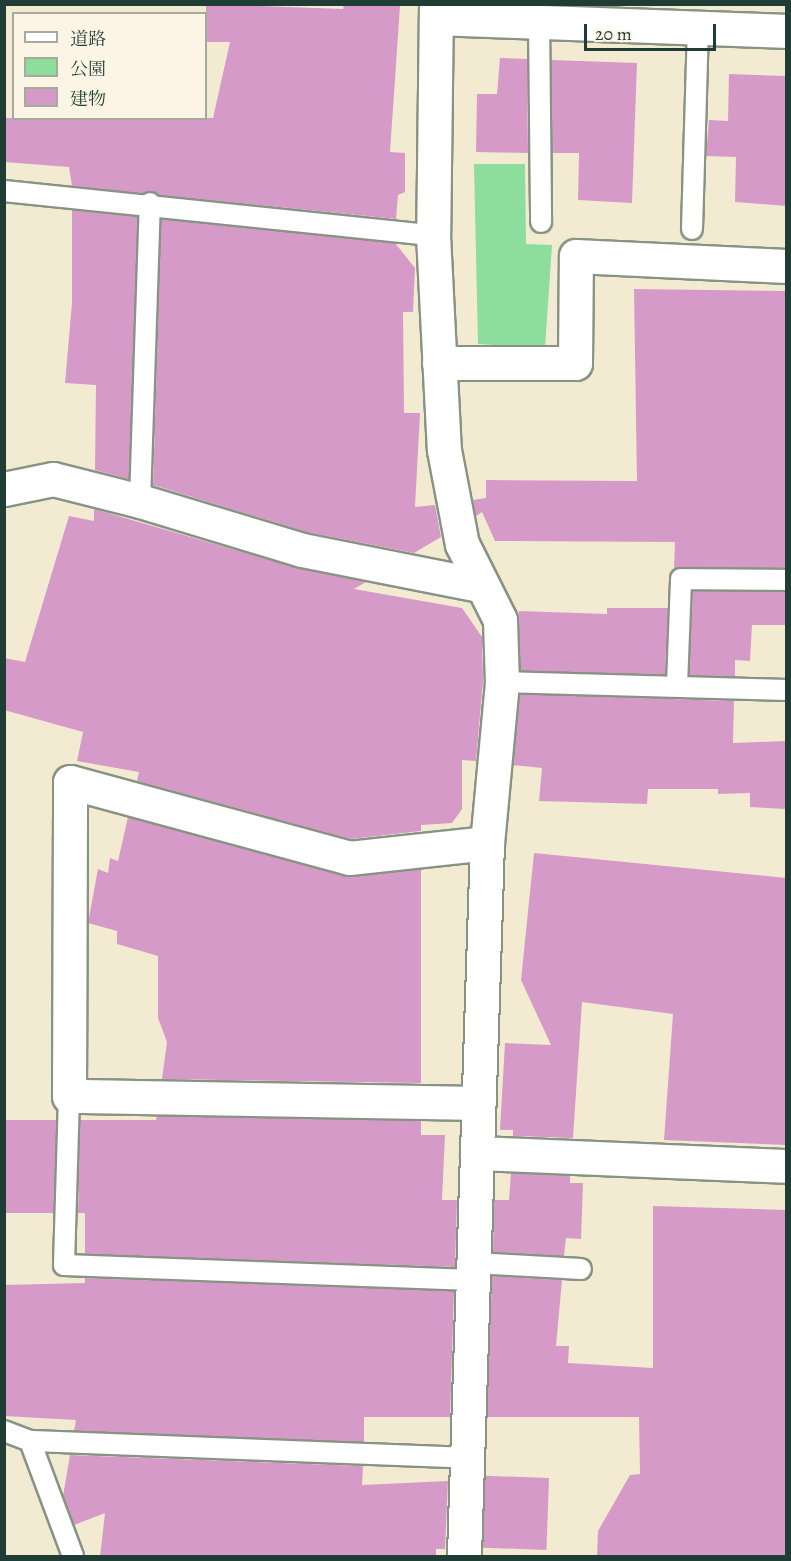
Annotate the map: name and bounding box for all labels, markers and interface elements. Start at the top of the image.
legend [12,12,207,120]
scale bar [587,12,719,50]
text: 20 m [595,22,632,46]
text: 道路 [70,27,106,51]
text: 公園 [70,57,106,81]
text: 建物 [70,87,106,111]

